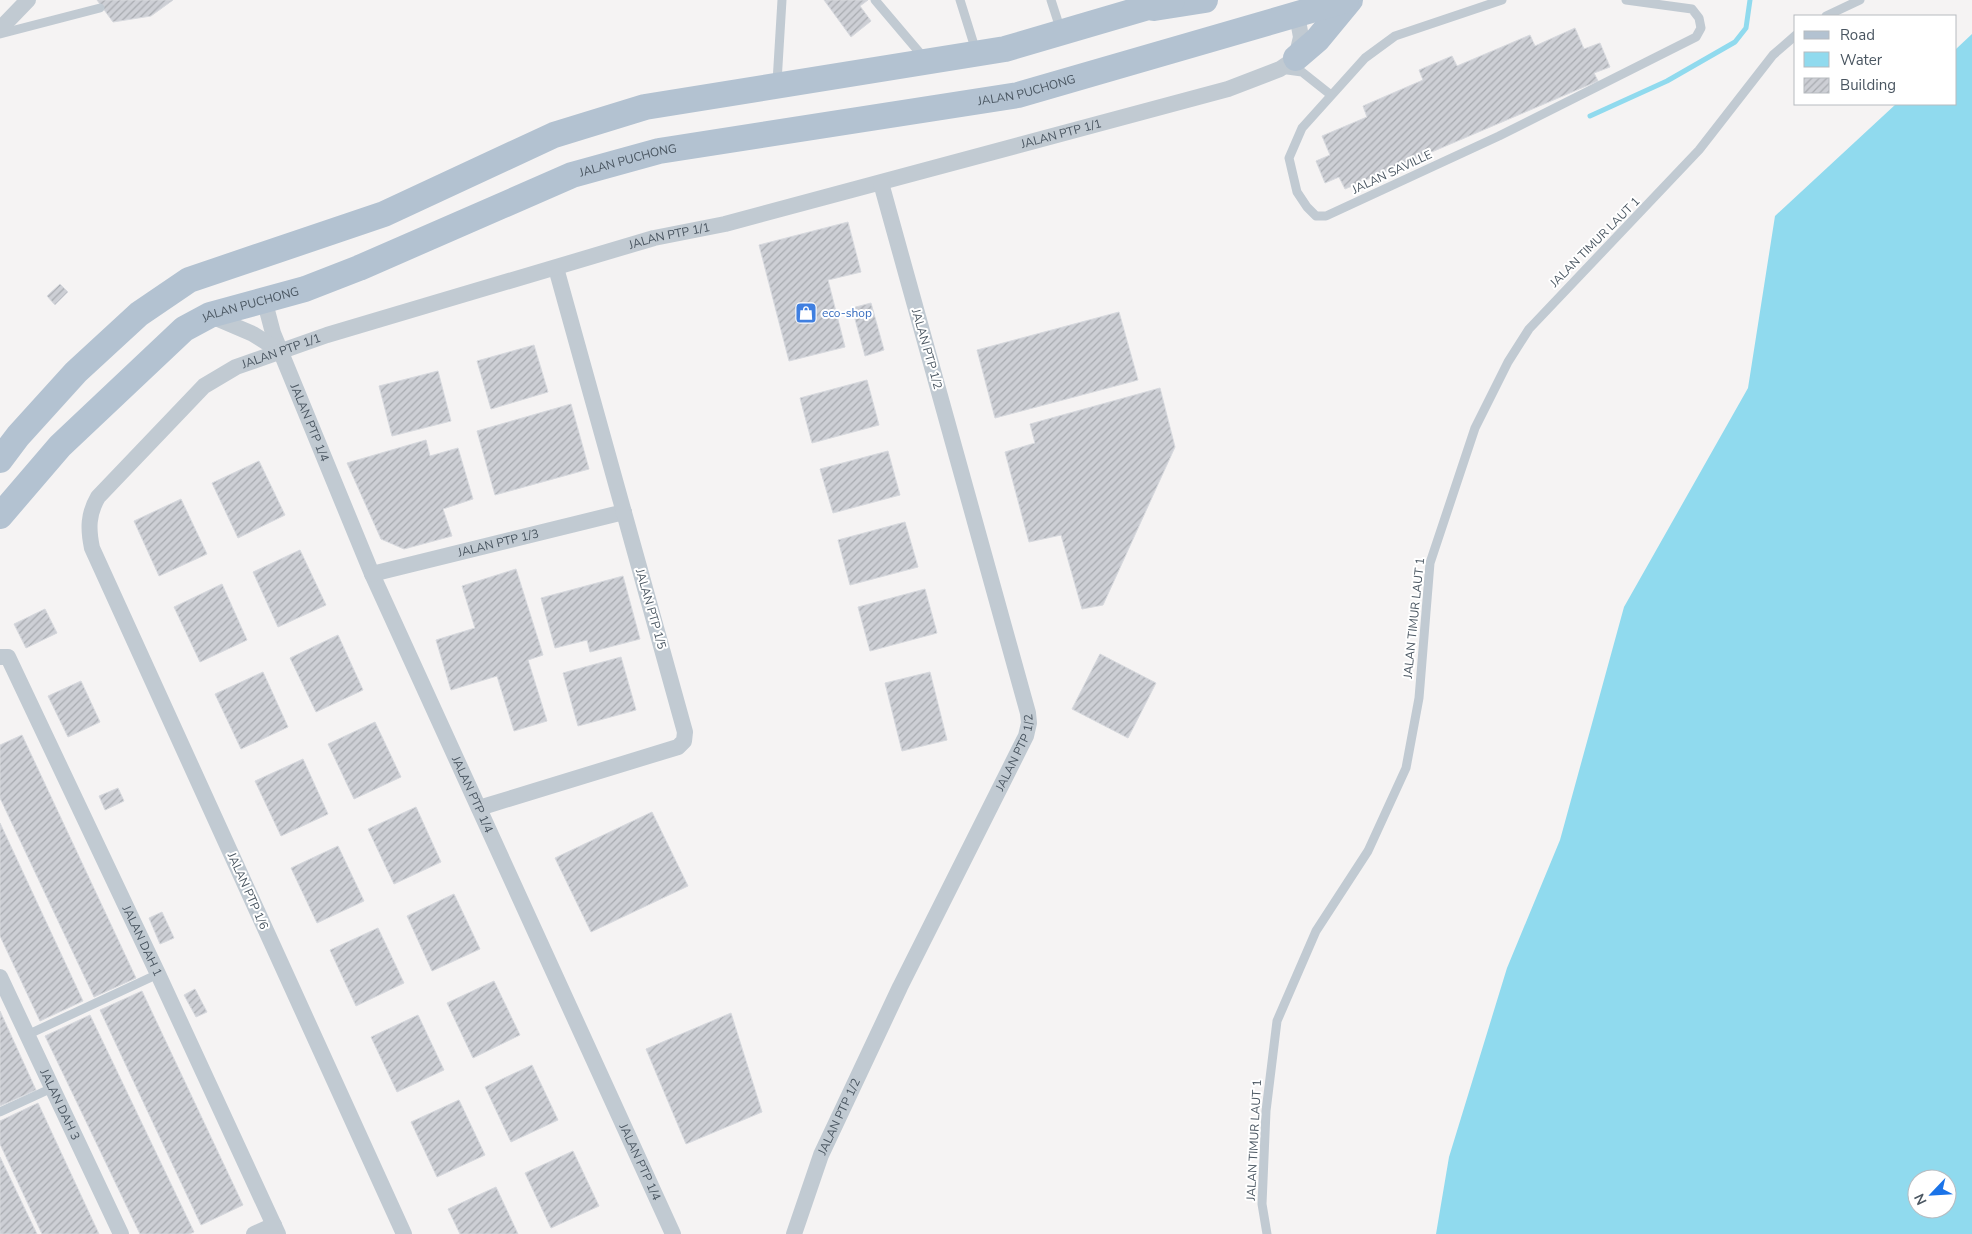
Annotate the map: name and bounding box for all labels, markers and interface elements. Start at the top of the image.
legend [1794,15,1957,105]
text: Road [1840,25,1875,45]
text: Water [1840,50,1883,70]
street label: JALAN PUCHONG [976,71,1077,109]
text: Building [1840,75,1896,95]
street label: JALAN PTP 1/1 [1018,115,1103,152]
street label: JALAN PUCHONG [577,140,678,181]
street label: JALAN SAVILLE [1349,146,1435,198]
street label: JALAN TIMUR LAUT 1 [1546,193,1644,291]
street label: JALAN PTP 1/1 [626,219,711,253]
street label: JALAN PUCHONG [198,283,301,326]
shop icon: eco-shop [794,301,818,325]
place label: eco-shop [822,305,872,321]
street label: JALAN PTP 1/2 [908,306,946,391]
street label: JALAN PTP 1/1 [239,330,323,373]
street label: JALAN PTP 1/4 [286,380,333,464]
street label: JALAN PTP 1/3 [455,525,540,561]
street label: JALAN TIMUR LAUT 1 [1400,557,1428,680]
street label: JALAN PTP 1/5 [632,566,670,651]
street label: JALAN PTP 1/2 [991,713,1037,794]
street label: JALAN PTP 1/4 [448,753,497,835]
street label: JALAN PTP 1/6 [223,849,272,932]
street label: JALAN DAH 1 [118,902,166,979]
street label: JALAN DAH 3 [36,1066,84,1143]
street label: JALAN PTP 1/2 [814,1076,864,1158]
street label: JALAN TIMUR LAUT 1 [1243,1079,1265,1202]
street label: JALAN PTP 1/4 [615,1120,665,1203]
north arrow [1907,1169,1957,1219]
text: N [1910,1191,1931,1208]

